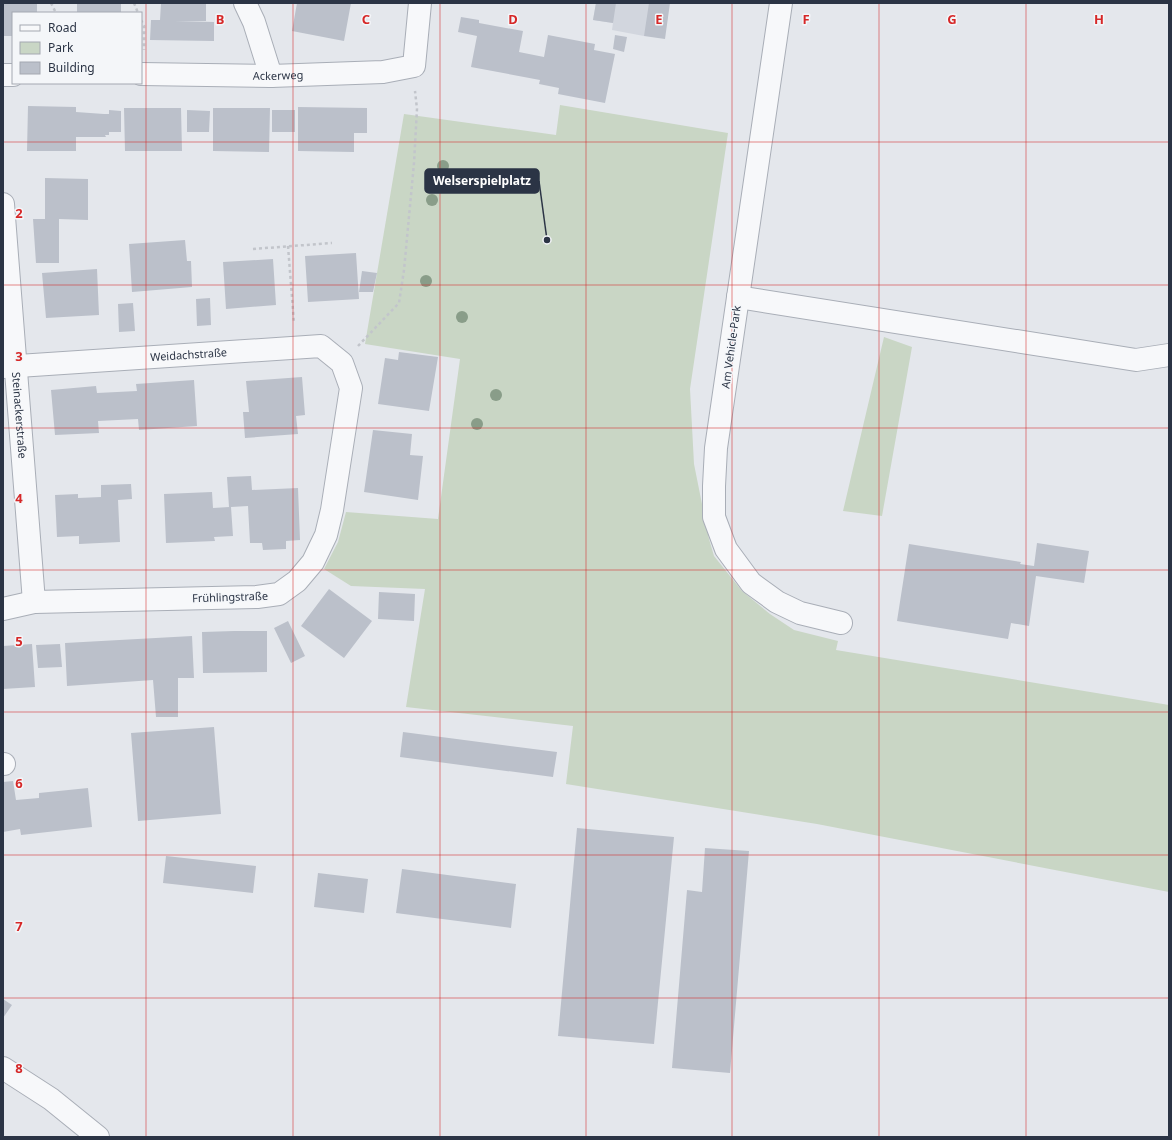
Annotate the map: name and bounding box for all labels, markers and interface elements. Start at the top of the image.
text: B [216,10,224,28]
text: C [362,10,370,28]
text: D [508,10,518,28]
text: E [655,10,663,28]
text: F [802,10,810,28]
text: G [947,10,957,28]
text: H [1094,10,1104,28]
legend [12,12,142,84]
text: Road [48,19,77,36]
text: Park [48,39,74,56]
text: Building [48,59,95,76]
street label: Ackerweg [253,67,304,83]
callout: Welserspielplatz [425,169,539,193]
text: Welserspielplatz [433,172,531,189]
text: 2 [15,204,23,222]
street label: Am Vehicle-Park [717,304,744,389]
street label: Weidachstraße [150,344,227,364]
text: 3 [15,347,23,365]
street label: Steinackerstraße [9,371,31,459]
text: 4 [15,489,23,507]
street label: Frühlingstraße [192,588,268,605]
text: 5 [15,632,23,650]
text: 6 [15,774,23,792]
text: 7 [15,917,23,935]
text: 8 [15,1059,23,1077]

